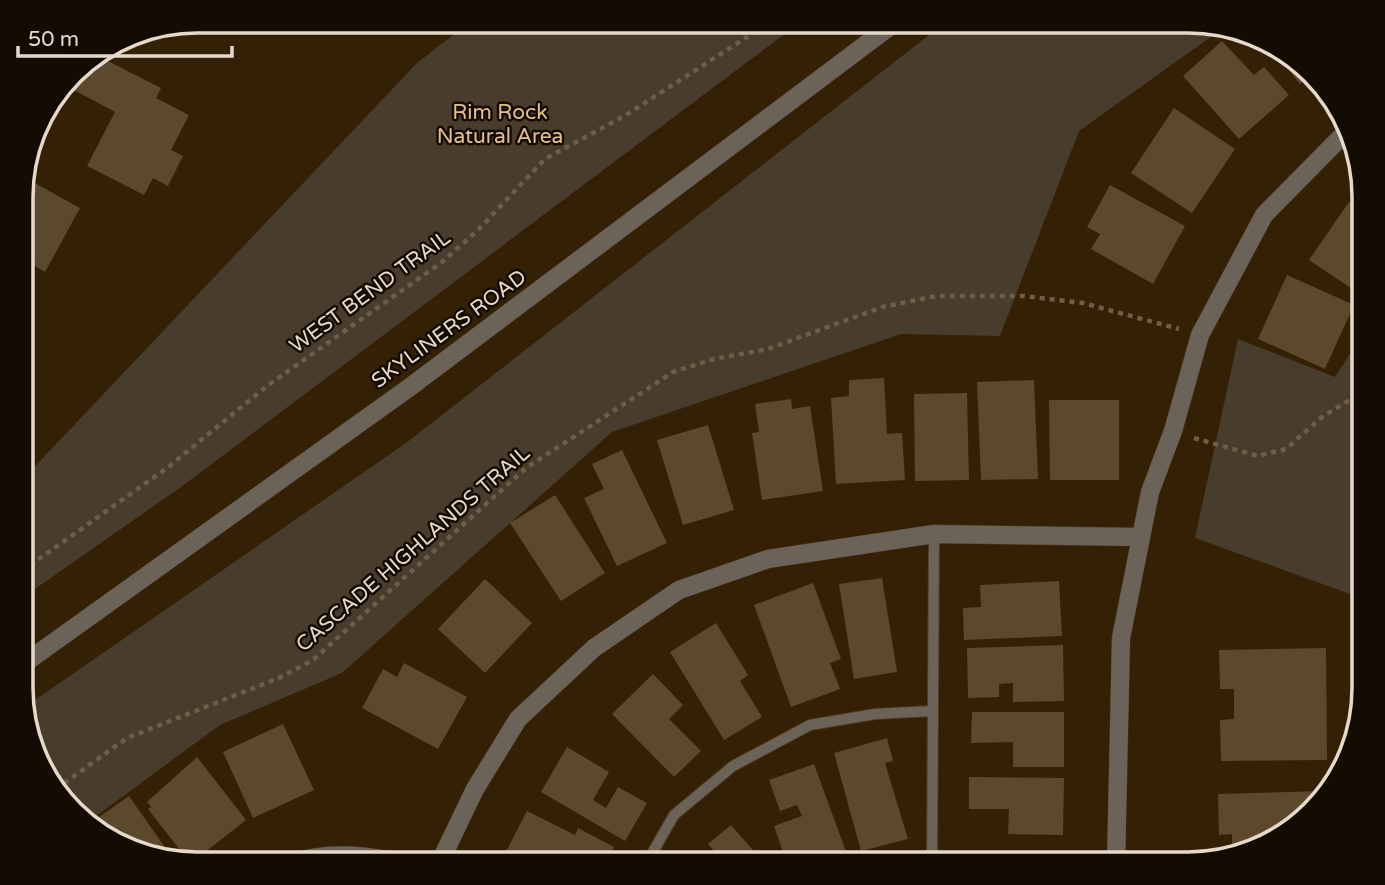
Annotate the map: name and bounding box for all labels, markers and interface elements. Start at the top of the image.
scale bar [18,14,231,58]
text: 50 m [28,27,79,52]
park label: Rim Rock Natural Area [437,100,563,149]
street label: WEST BEND TRAIL [285,225,455,359]
street label: SKYLINERS ROAD [367,264,531,394]
street label: CASCADE HIGHLANDS TRAIL [291,441,535,657]

